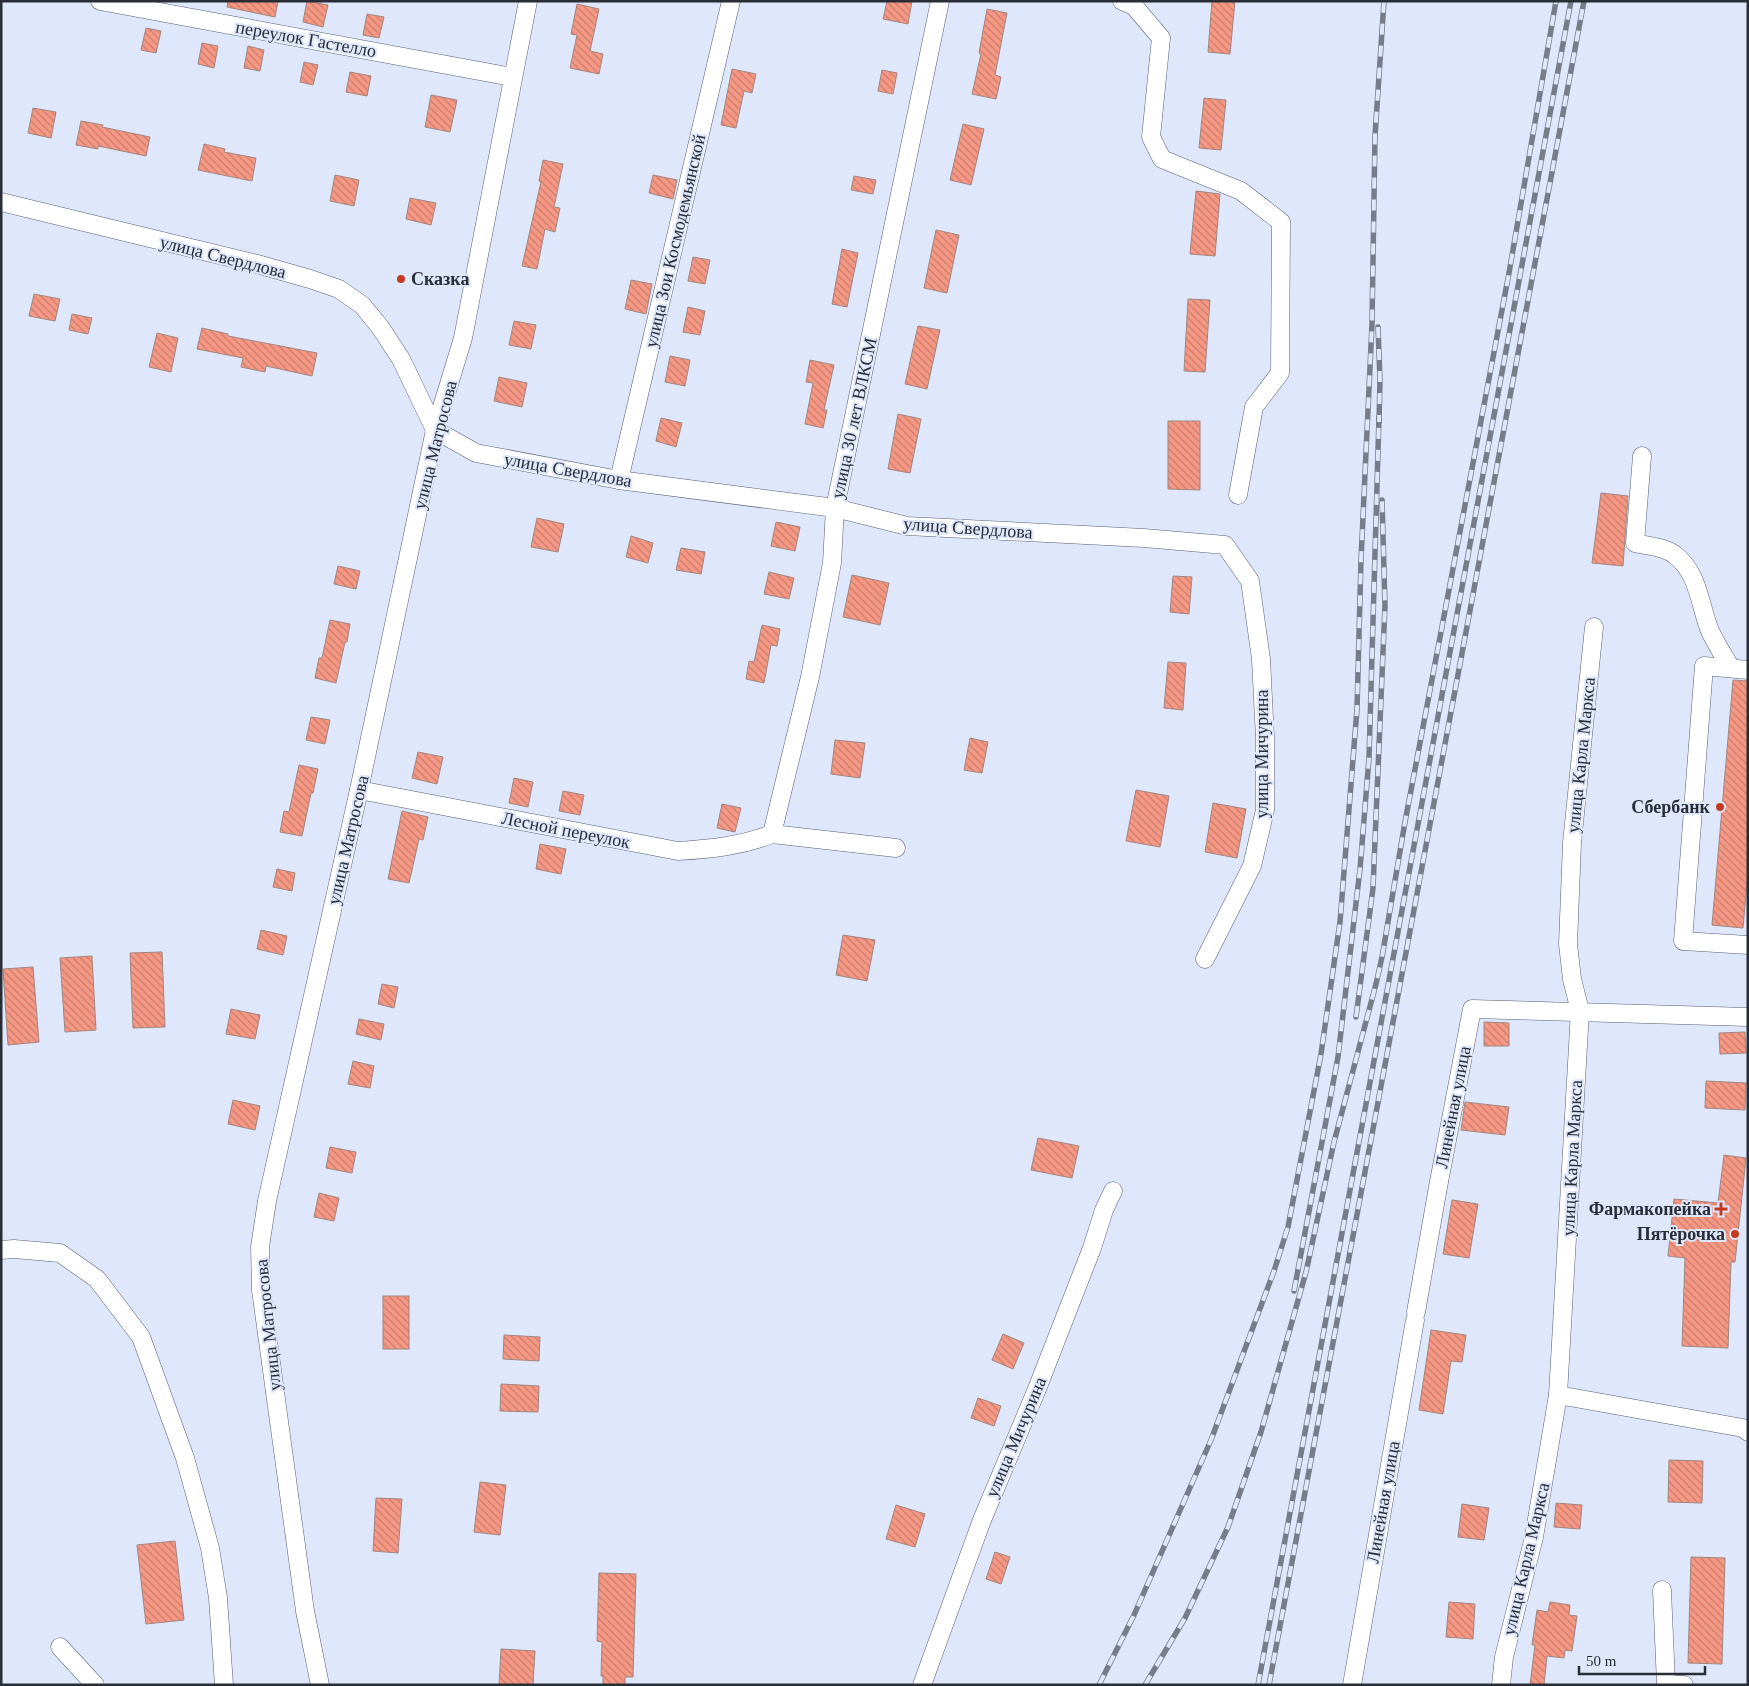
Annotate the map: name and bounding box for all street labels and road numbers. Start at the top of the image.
street label: переулок Гастелло [234,17,378,61]
street label: улица Зои Космодемьянской [641,132,709,350]
street label: улица Свердлова [158,232,288,282]
street label: улица 30 лет ВЛКСМ [827,336,881,500]
street label: улица Матросова [409,378,461,512]
street label: улица Свердлова [502,449,634,491]
street label: улица Свердлова [903,514,1033,542]
street label: улица Карла Маркса [1563,676,1599,834]
street label: улица Мичурина [1252,690,1272,818]
street label: улица Матросова [323,773,373,907]
street label: Лесной переулок [500,808,632,852]
street label: Линейная улица [1431,1044,1475,1170]
street label: улица Карла Маркса [1558,1079,1586,1237]
street label: улица Матросова [251,1258,285,1392]
street label: улица Мичурина [982,1374,1050,1500]
street label: Линейная улица [1362,1439,1404,1565]
street label: улица Карла Маркса [1499,1481,1553,1637]

